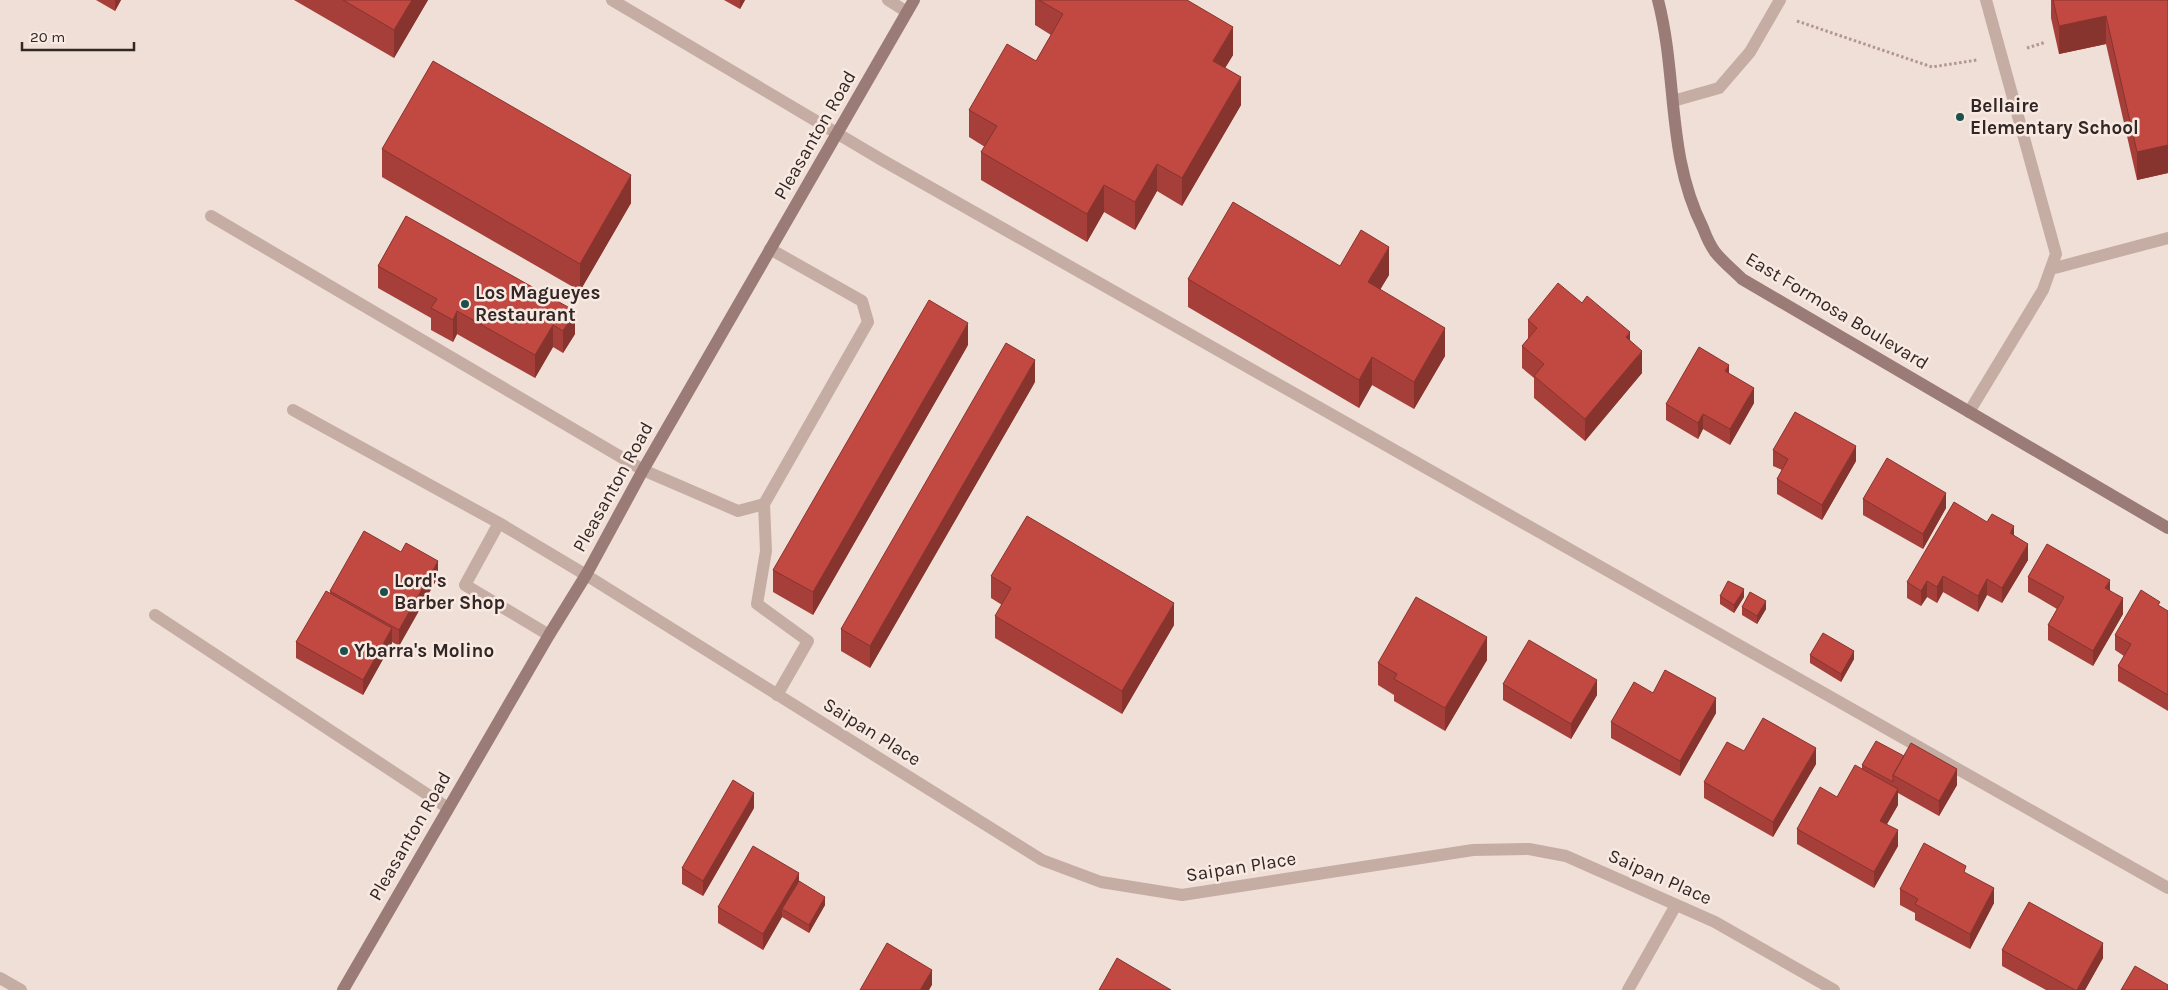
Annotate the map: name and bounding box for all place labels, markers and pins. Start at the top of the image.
place label: Bellaire Elementary School [1970,95,2139,139]
marker: Bellaire Elementary School [1954,111,1966,123]
place label: Los Magueyes Restaurant [475,282,600,326]
marker: Los Magueyes Restaurant [459,298,471,310]
place label: Lord's Barber Shop [394,570,505,614]
marker: Lord's Barber Shop [378,586,390,598]
place label: Ybarra's Molino [354,640,494,662]
marker: Ybarra's Molino [338,645,350,657]

